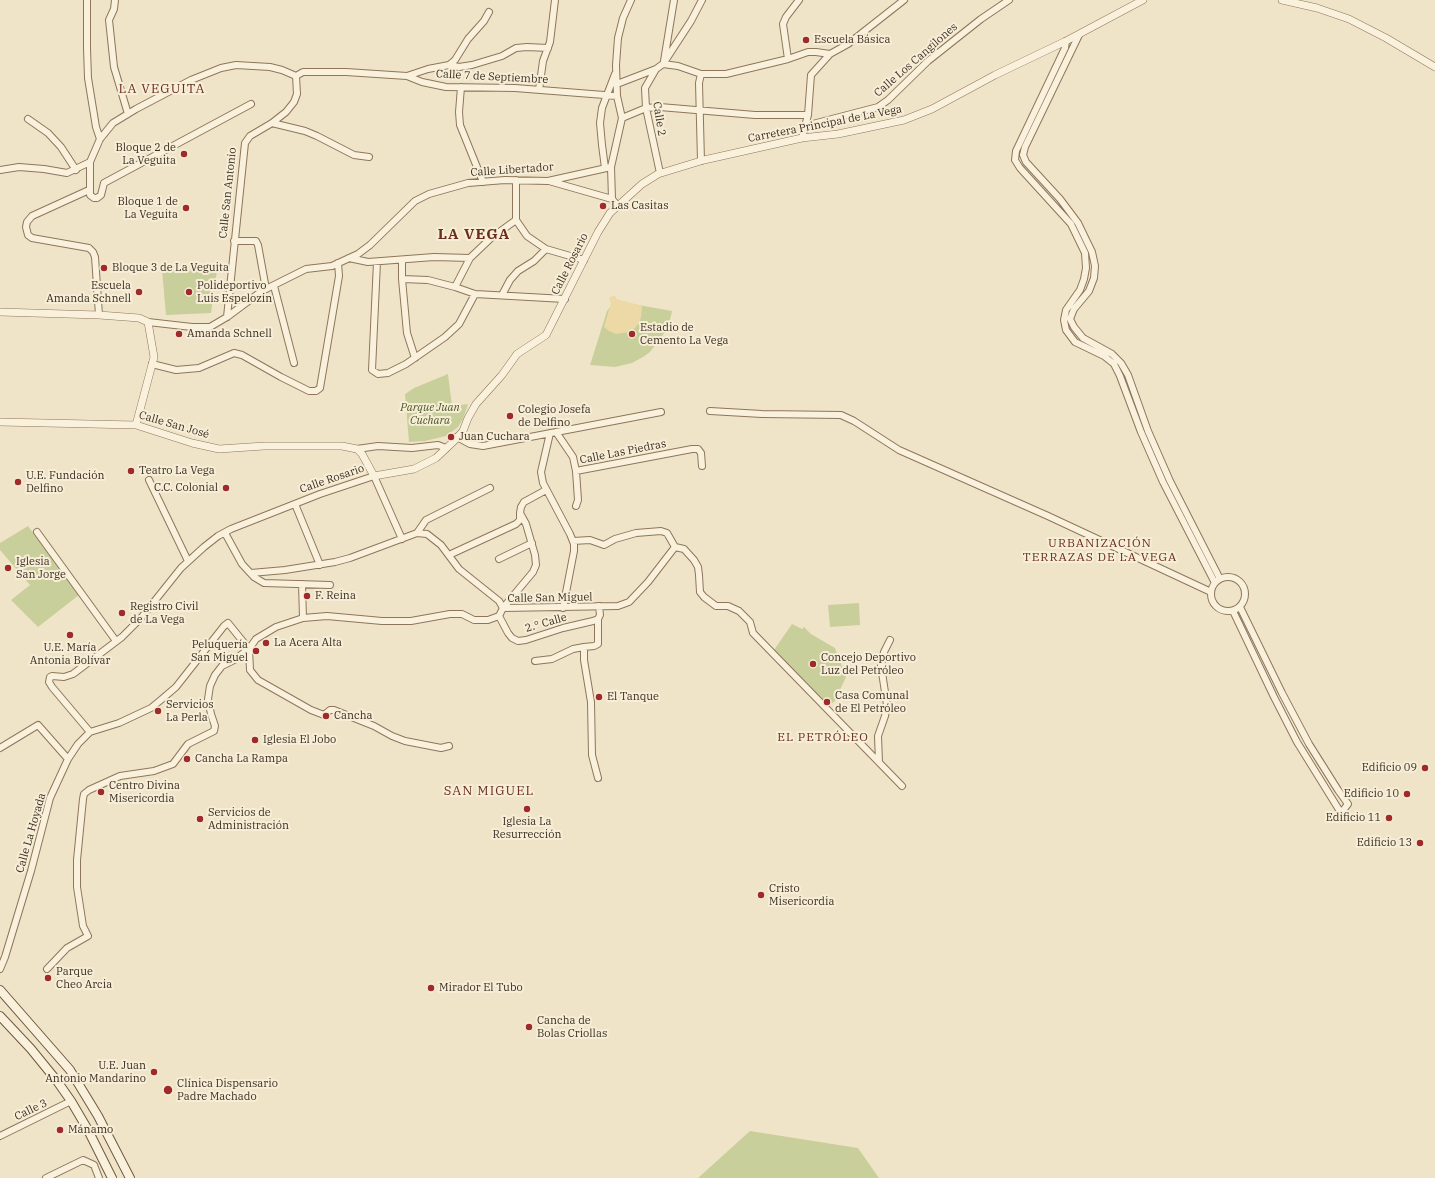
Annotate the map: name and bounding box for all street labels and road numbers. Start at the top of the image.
street label: Calle Los Cangilones [872,20,960,100]
street label: Calle 7 de Septiembre [435,67,549,87]
street label: Calle 2 [650,101,668,137]
street label: Carretera Principal de La Vega [747,103,903,145]
street label: Calle San Antonio [217,147,239,239]
street label: Calle Libertador [470,161,554,179]
street label: Calle Rosario [549,231,591,297]
street label: Calle San José [137,409,211,441]
street label: Calle Las Piedras [579,437,667,467]
street label: Calle Rosario [298,462,366,496]
street label: Calle San Miguel [507,591,593,605]
street label: 2.° Calle [524,611,568,635]
street label: Calle La Hoyada [13,792,49,874]
street label: Calle 3 [13,1096,49,1124]

